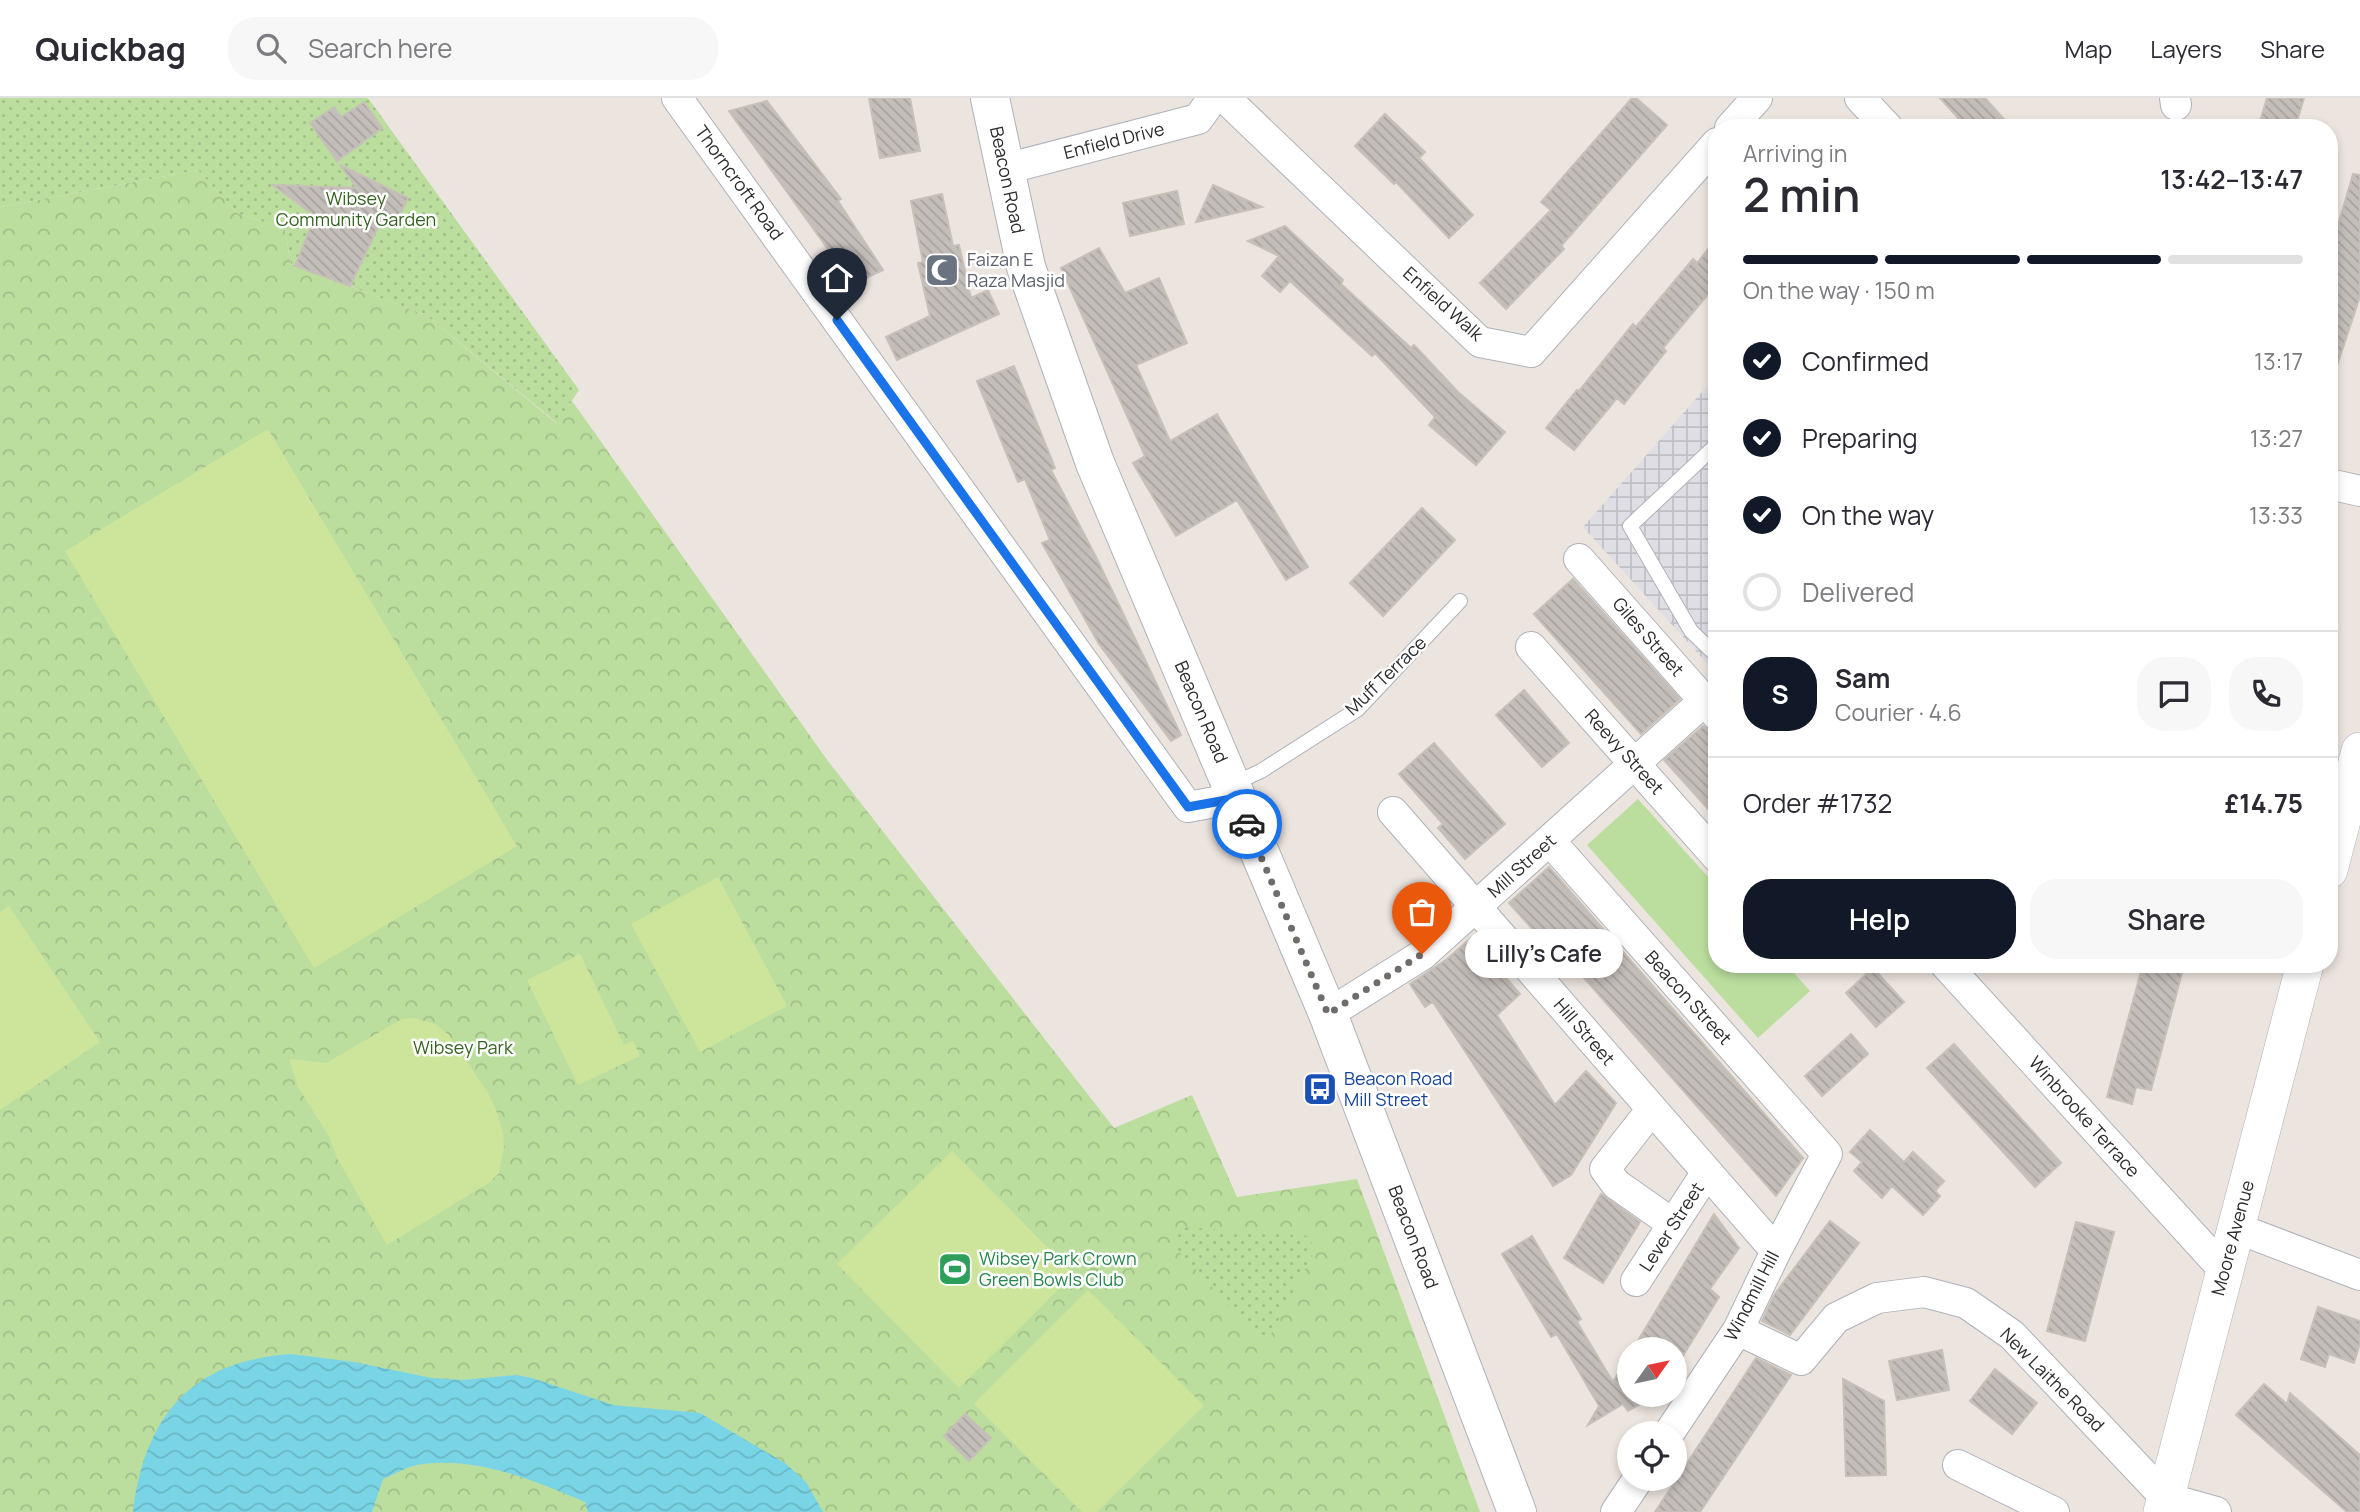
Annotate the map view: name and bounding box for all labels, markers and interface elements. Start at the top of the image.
search box [228,17,718,80]
text: Quickbag [35,26,186,71]
icon: search [252,29,290,67]
text: Search here [308,30,453,66]
text: Map [2065,32,2112,65]
text: Layers [2150,32,2222,65]
text: Share [2260,32,2325,65]
street label: Enfield Drive [1061,116,1167,164]
street label: Thorncroft Road [690,120,789,244]
street label: Beacon Road [985,124,1031,235]
text: Arriving in [1743,137,1848,169]
text: 13:42–13:47 [2160,161,2303,197]
text: 2 min [1743,163,1860,226]
park label: Wibsey Community Garden [276,186,436,231]
place label: Faizan E Raza Masjid [967,247,1065,292]
pin [807,248,867,320]
mosque icon: Faizan E Raza Masjid [923,251,961,289]
icon: home [818,259,856,297]
street label: Enfield Walk [1398,261,1490,346]
text: On the way · 150 m [1743,274,1935,306]
icon: check [1743,342,1781,380]
text: Confirmed [1802,343,1929,379]
text: 13:17 [2254,345,2303,377]
icon: check [1743,419,1781,457]
text: Preparing [1802,420,1918,456]
text: 13:27 [2250,422,2303,454]
icon: check [1743,496,1781,534]
text: On the way [1802,497,1934,533]
text: 13:33 [2249,499,2303,531]
text: Delivered [1802,574,1914,610]
street label: Giles Street [1608,592,1690,681]
street label: Muff Terrace [1340,631,1431,720]
street label: Beacon Road [1170,657,1234,766]
button: chat [2137,657,2211,731]
button: phone [2229,657,2303,731]
text: Sam [1835,660,1890,696]
text: S [1771,676,1789,712]
text: Courier · 4.6 [1835,696,1962,728]
street label: Reevy Street [1580,704,1669,799]
text: Order #1732 [1743,785,1892,821]
text: £14.75 [2224,785,2303,821]
courier [1212,789,1282,859]
icon: car [1228,805,1266,843]
street label: Mill Street [1482,828,1561,902]
button: Help [1743,879,2016,959]
button: Share [2030,879,2303,959]
pin [1392,882,1452,954]
icon: bag [1403,893,1441,931]
callout: Lilly's Cafe [1464,930,1622,978]
text: Lilly's Cafe [1486,937,1602,969]
street label: Beacon Street [1640,945,1737,1050]
street label: Hill Street [1549,993,1621,1070]
park label: Wibsey Park [413,1035,514,1059]
street label: Winbrooke Terrace [2024,1051,2146,1182]
place label: Beacon Road Mill Street [1344,1066,1453,1111]
bus stop icon: Beacon Road Mill Street [1301,1070,1339,1108]
street label: Lever Street [1633,1177,1709,1276]
street label: Moore Avenue [2205,1177,2259,1298]
street label: Beacon Road [1383,1182,1445,1292]
place label: Wibsey Park Crown Green Bowls Club [979,1246,1137,1291]
street label: Windmill Hill [1718,1246,1784,1345]
sports icon: Wibsey Park Crown Green Bowls Club [936,1250,974,1288]
street label: New Laithe Road [1995,1322,2110,1437]
north arrow [1617,1337,1687,1407]
map controls [1617,1337,1687,1491]
button: locate [1617,1421,1687,1491]

